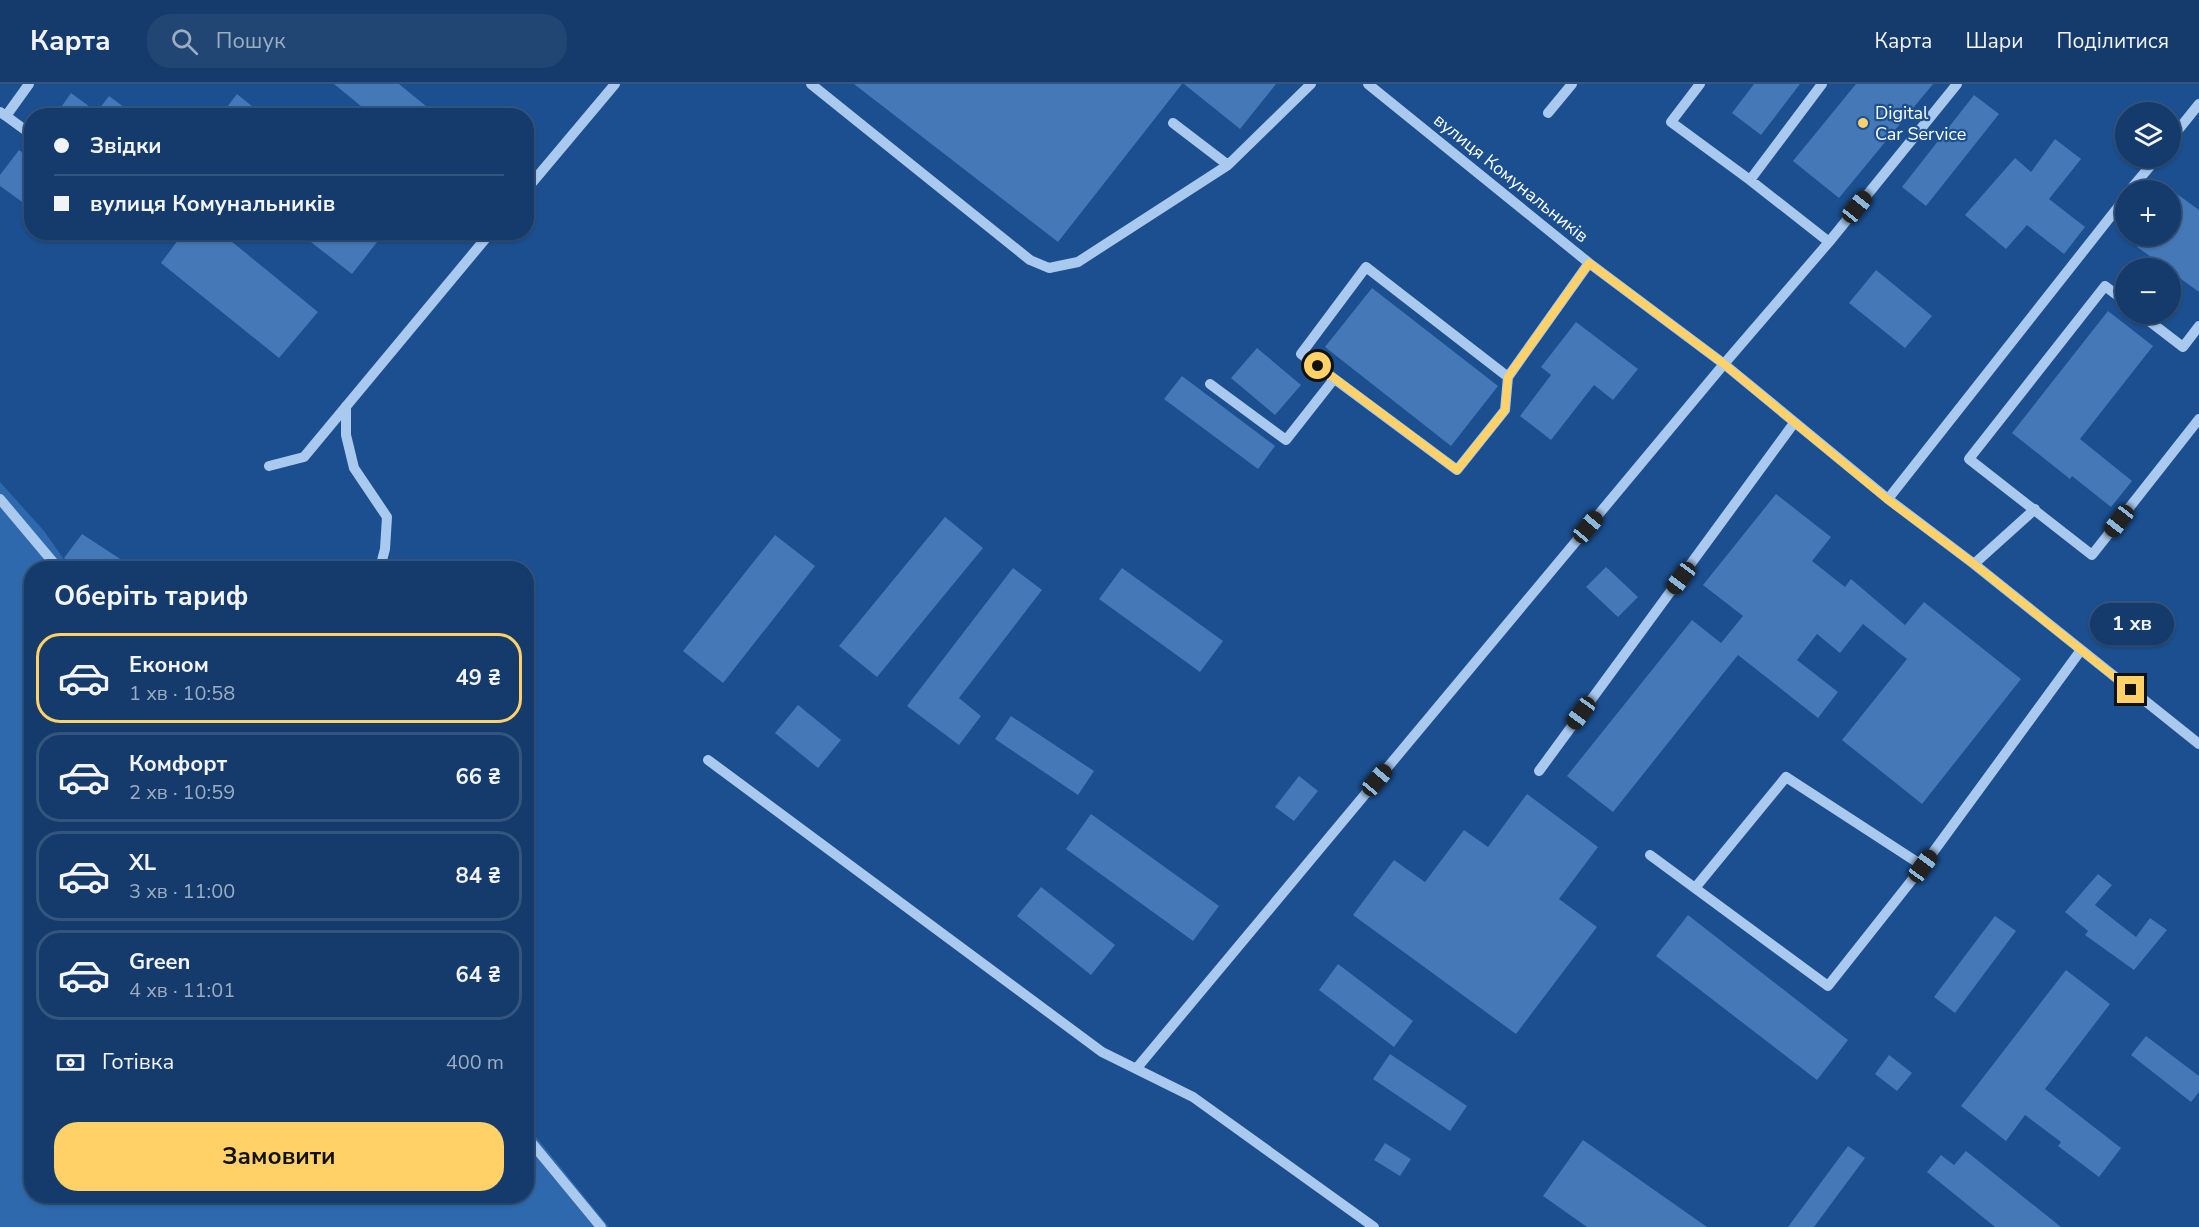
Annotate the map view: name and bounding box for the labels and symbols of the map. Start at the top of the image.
place label: Digital Car Service [1875,101,1966,146]
street label: вулиця Комунальників [1429,108,1594,248]
marker: Digital Car Service [1856,116,1870,130]
car [1839,187,1875,227]
route start [1304,352,1331,379]
car [2101,501,2137,541]
car [1570,507,1606,547]
car [1663,558,1699,598]
callout: 1 хв [2089,603,2173,645]
route end [2117,676,2144,703]
car [1563,693,1599,733]
car [1359,760,1395,800]
car [1905,846,1941,886]

